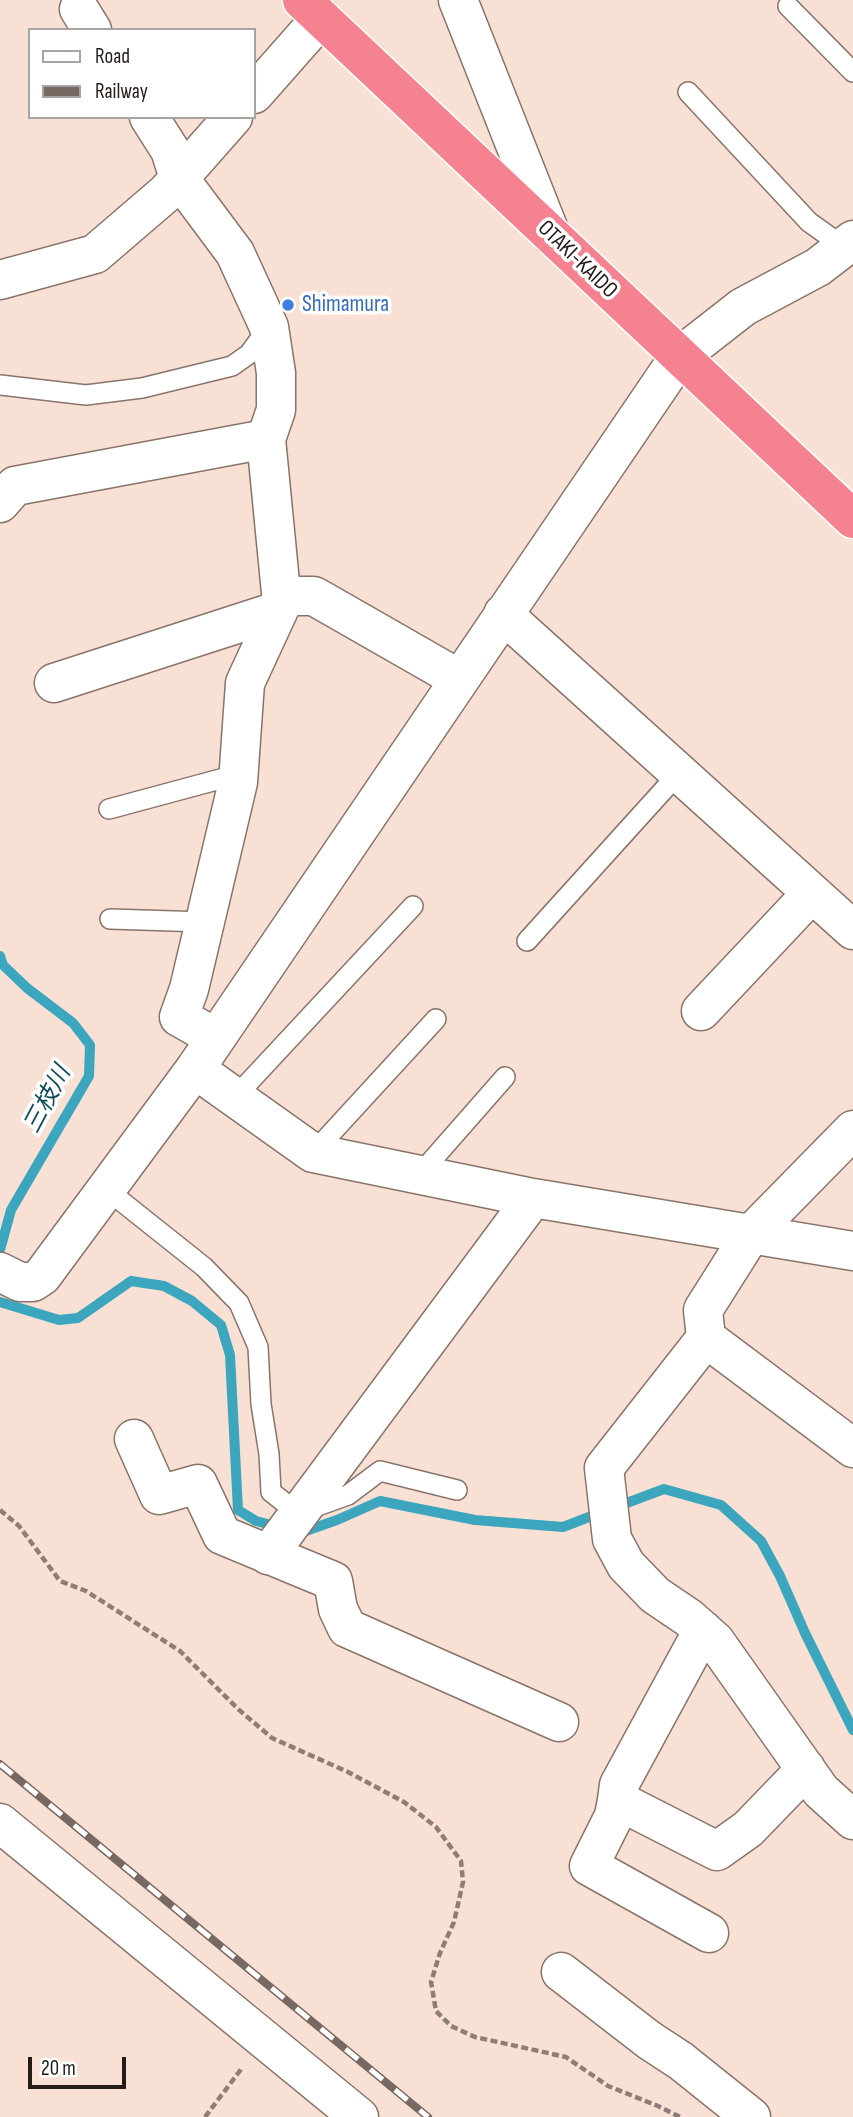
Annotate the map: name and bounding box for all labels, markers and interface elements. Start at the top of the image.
legend [28,28,256,119]
text: Road [95,44,130,69]
text: Railway [95,79,148,104]
street label: OTAKI-KAIDO [531,215,623,305]
place label: Shimamura [302,291,389,319]
marker: Shimamura [280,297,296,313]
water label: 三枝川 [18,1061,78,1139]
scale bar [32,2044,130,2088]
text: 20 m [41,2056,76,2081]

